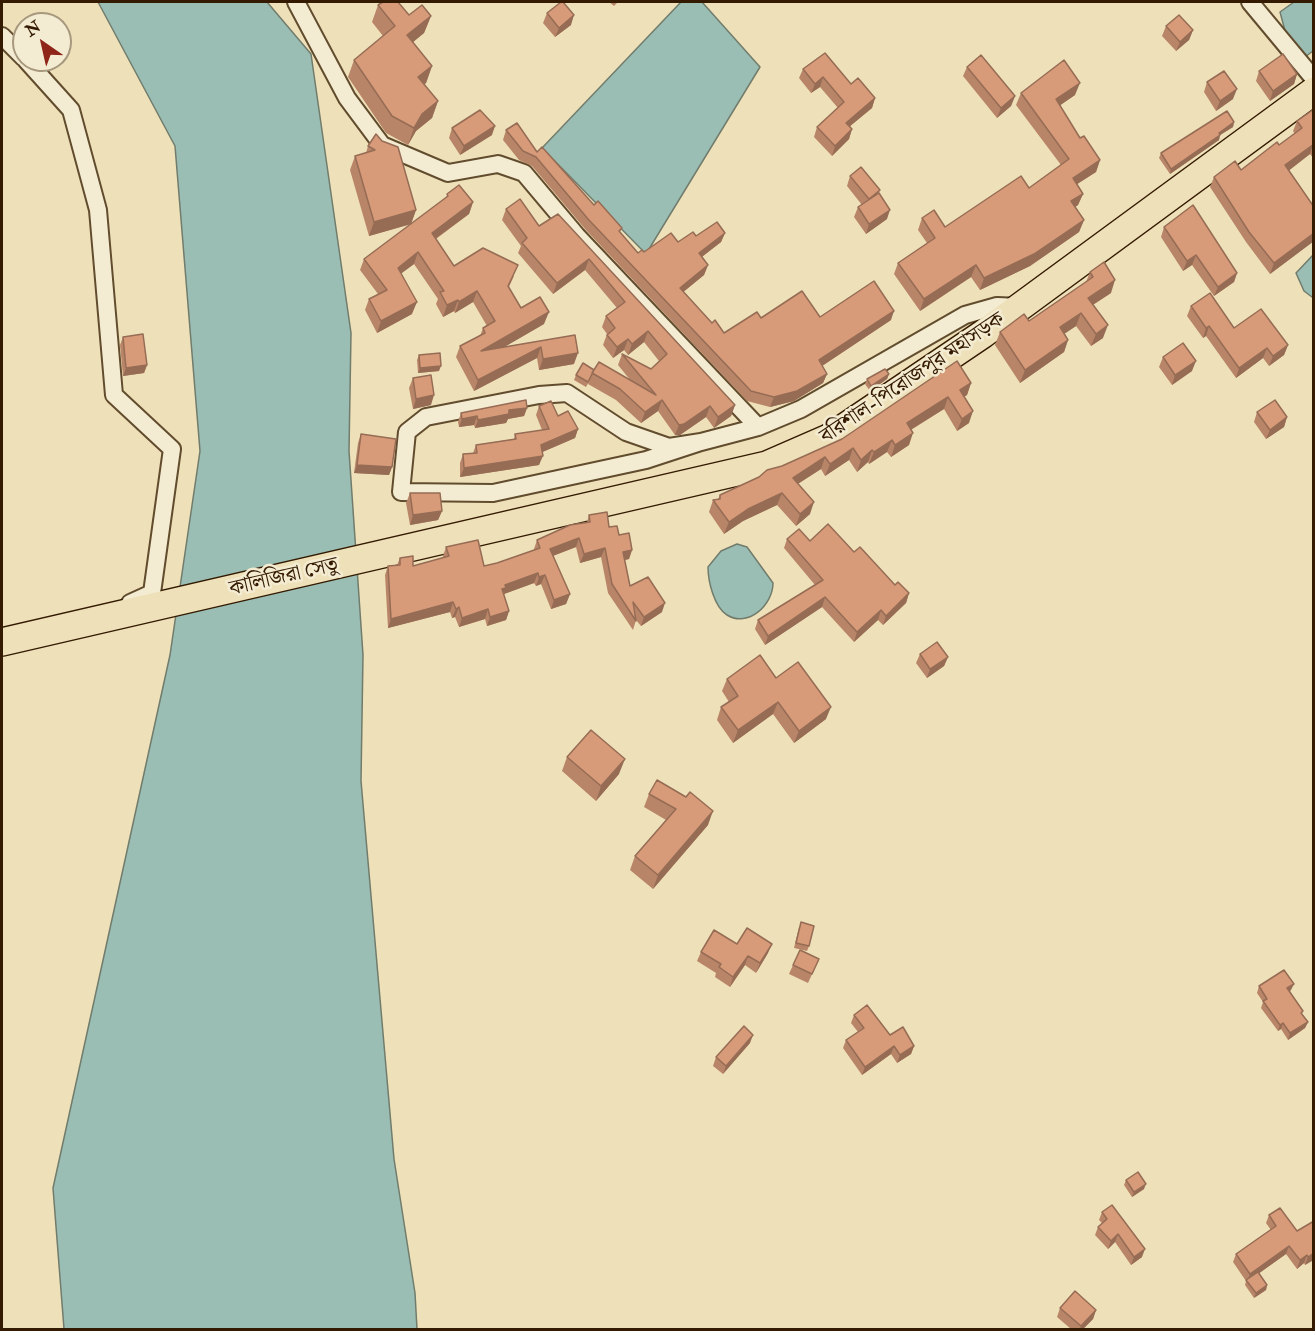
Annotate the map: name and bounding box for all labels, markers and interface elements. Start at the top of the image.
north arrow [12,12,72,72]
text: N [22,16,45,41]
street label: বরিশাল-পিরোজপুর মহাসড়ক [816,308,1010,450]
street label: কালিজিরা সেতু [227,553,341,603]

